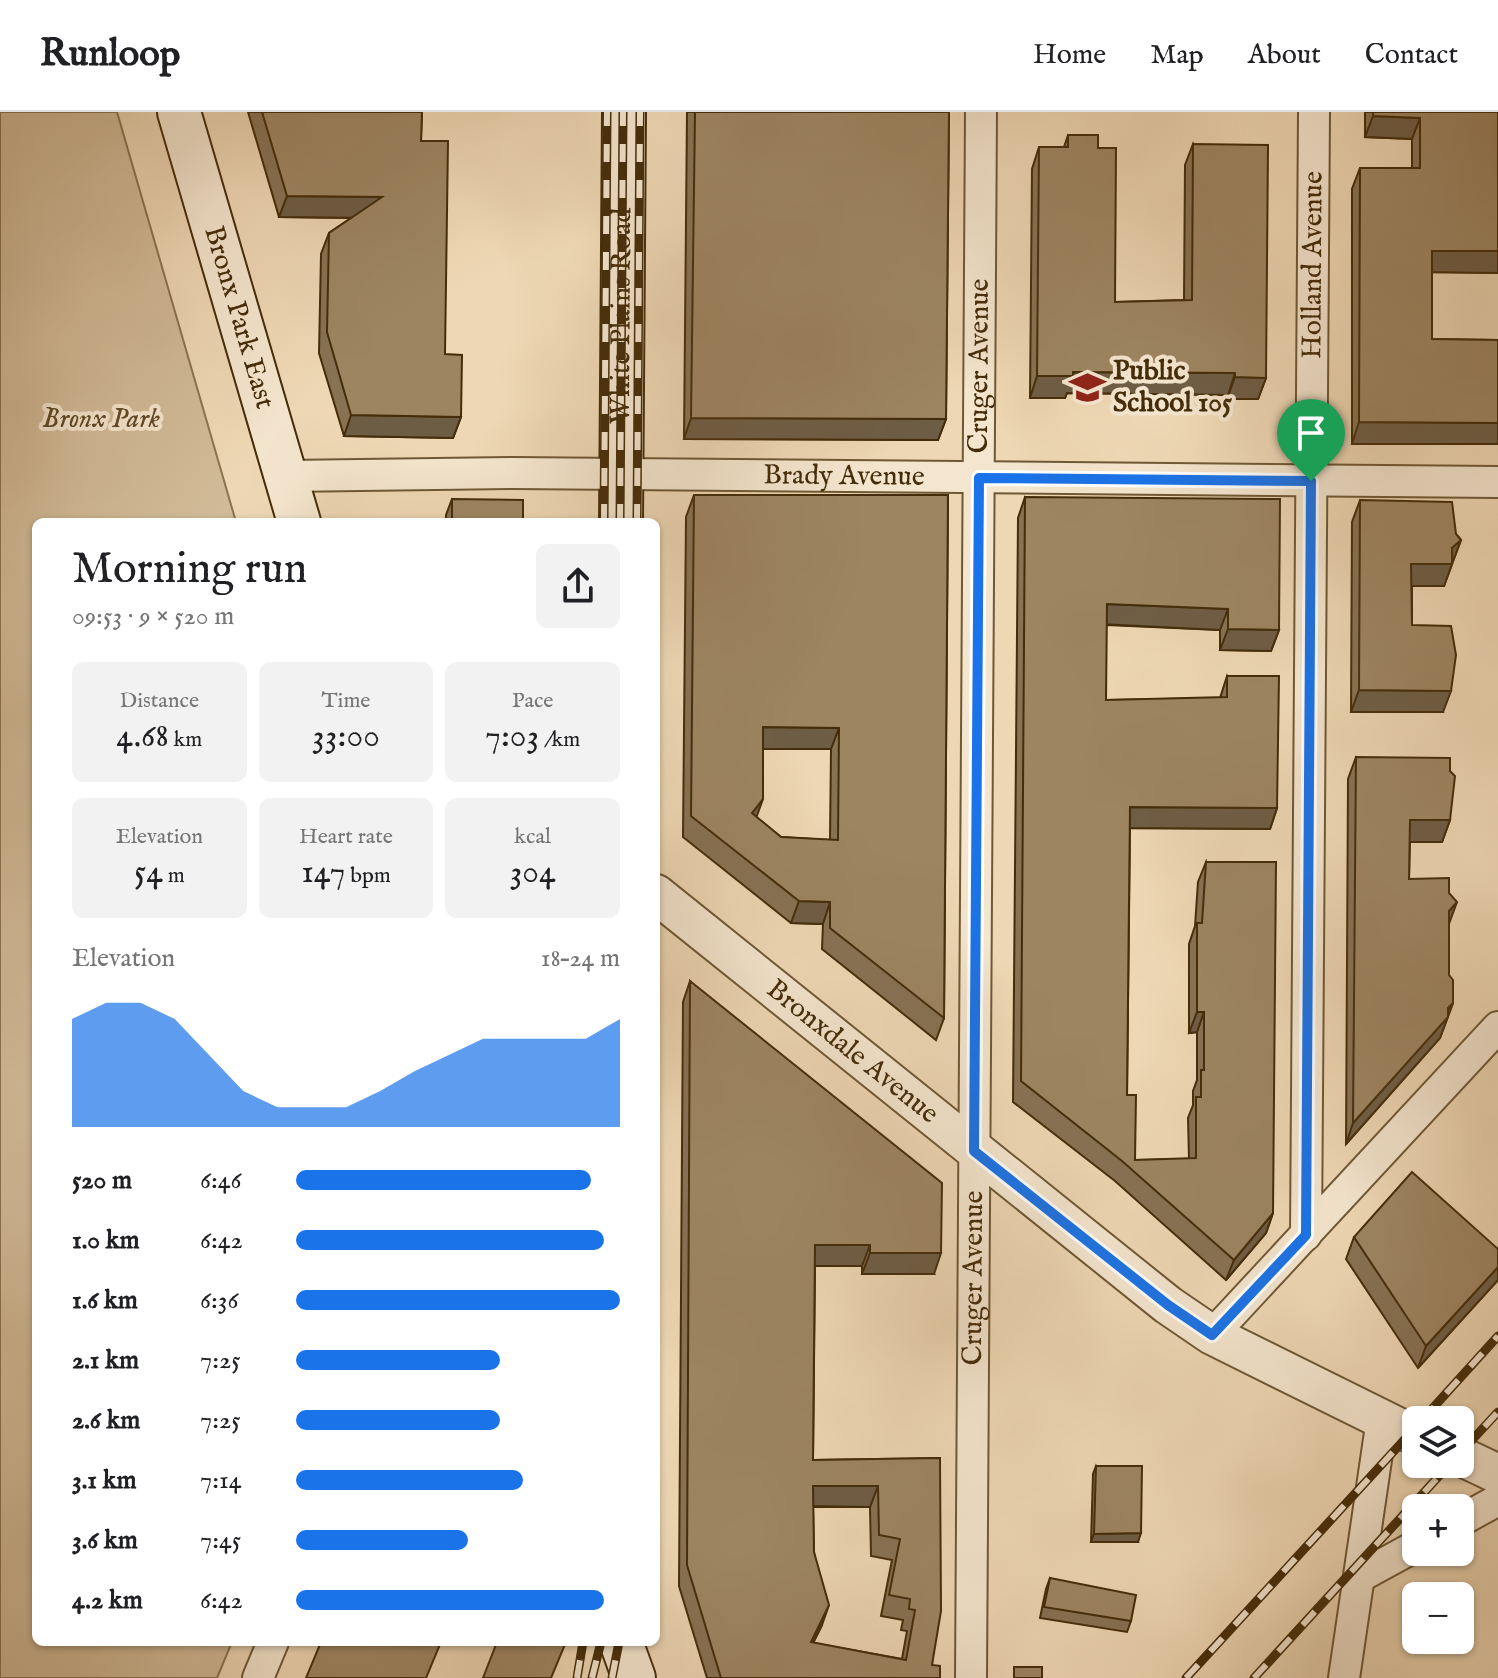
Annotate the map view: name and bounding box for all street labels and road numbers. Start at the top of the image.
street label: Holland Avenue [1295,171,1331,359]
street label: White Plains Road [603,208,640,424]
street label: Bronx Park East [196,222,283,413]
street label: Cruger Avenue [961,278,997,454]
street label: Brady Avenue [763,458,925,494]
street label: Bronxdale Avenue [759,972,946,1132]
street label: Cruger Avenue [955,1190,992,1366]

